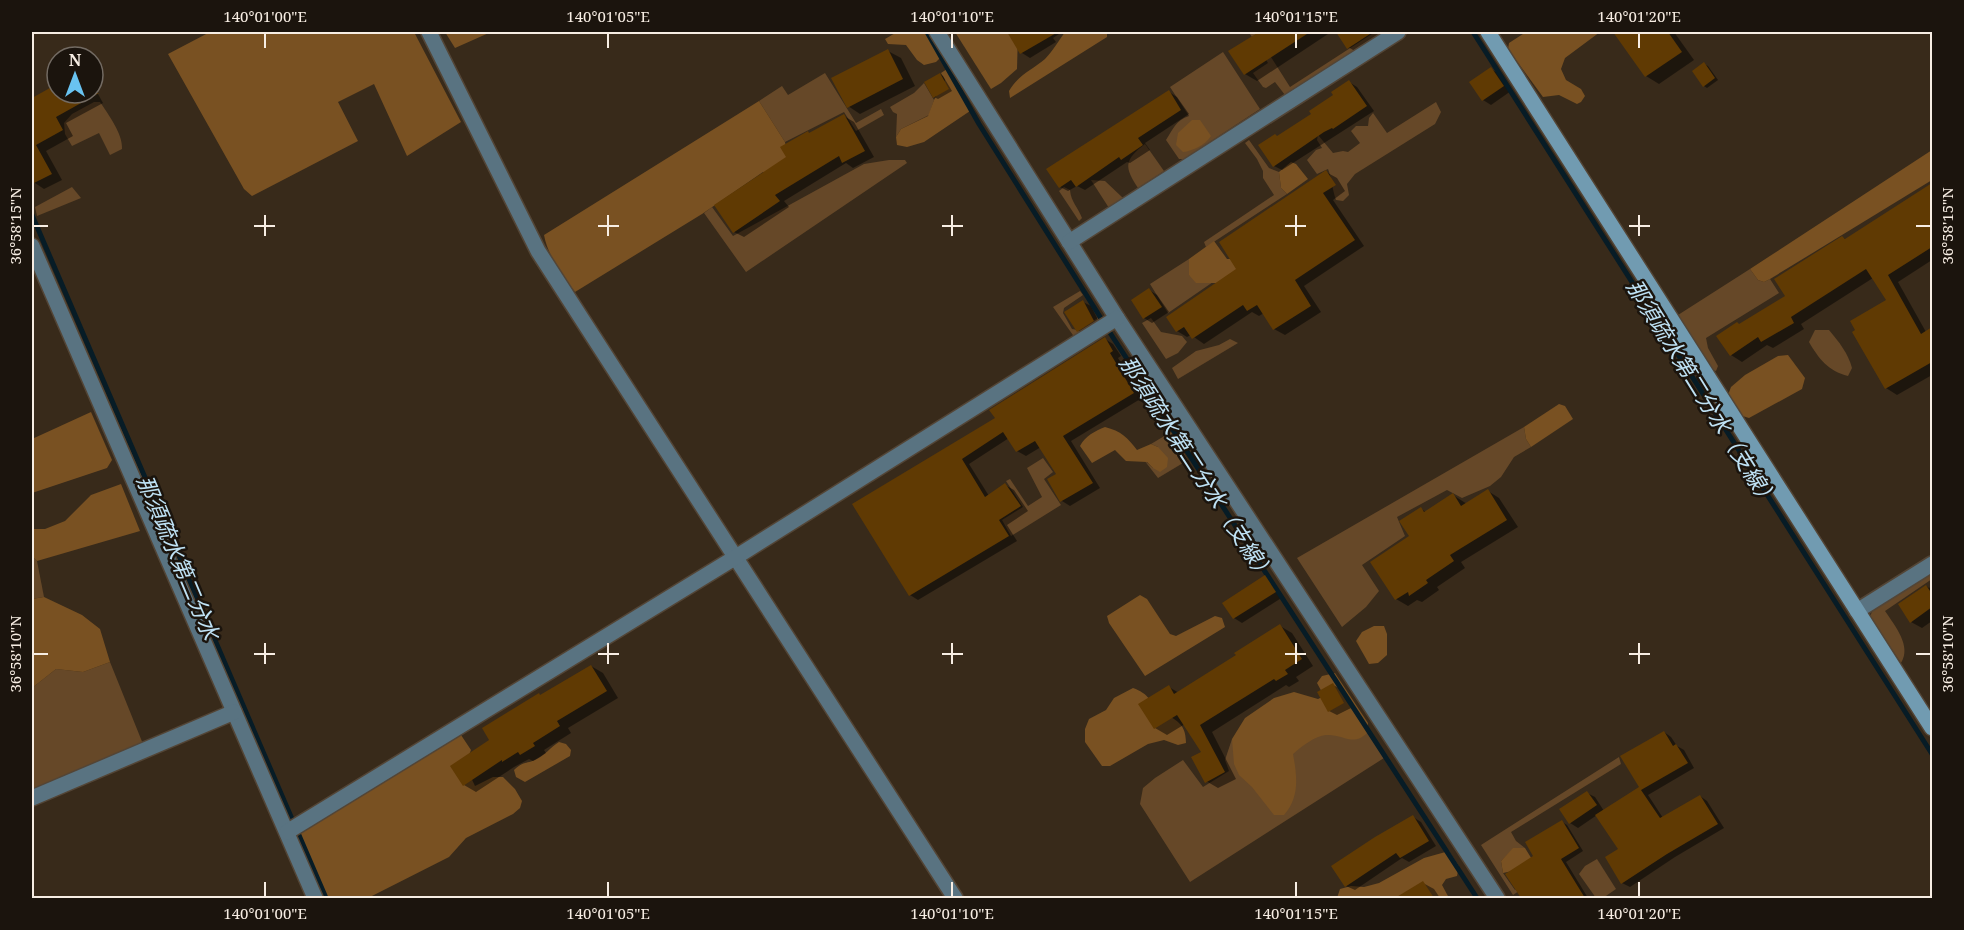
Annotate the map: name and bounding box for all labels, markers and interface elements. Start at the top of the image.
text: 140°01'00"E [223,6,307,26]
text: 140°01'05"E [566,6,650,26]
text: 140°01'10"E [910,6,994,26]
text: 140°01'15"E [1254,6,1338,26]
text: 140°01'20"E [1597,6,1681,26]
north arrow [45,45,105,105]
text: N [69,49,82,71]
text: 36°58'15"N [5,187,25,265]
text: 36°58'15"N [1937,187,1957,265]
water label: 那須疏水第二分水（支線） [1620,273,1786,513]
water label: 那須疏水第二分水（支線） [1114,349,1282,587]
water label: 那須疏水第二分水 [131,470,228,646]
text: 36°58'10"N [5,615,25,693]
text: 36°58'10"N [1937,615,1957,693]
text: 140°01'00"E [223,903,307,923]
text: 140°01'05"E [566,903,650,923]
text: 140°01'10"E [910,903,994,923]
text: 140°01'15"E [1254,903,1338,923]
text: 140°01'20"E [1597,903,1681,923]

